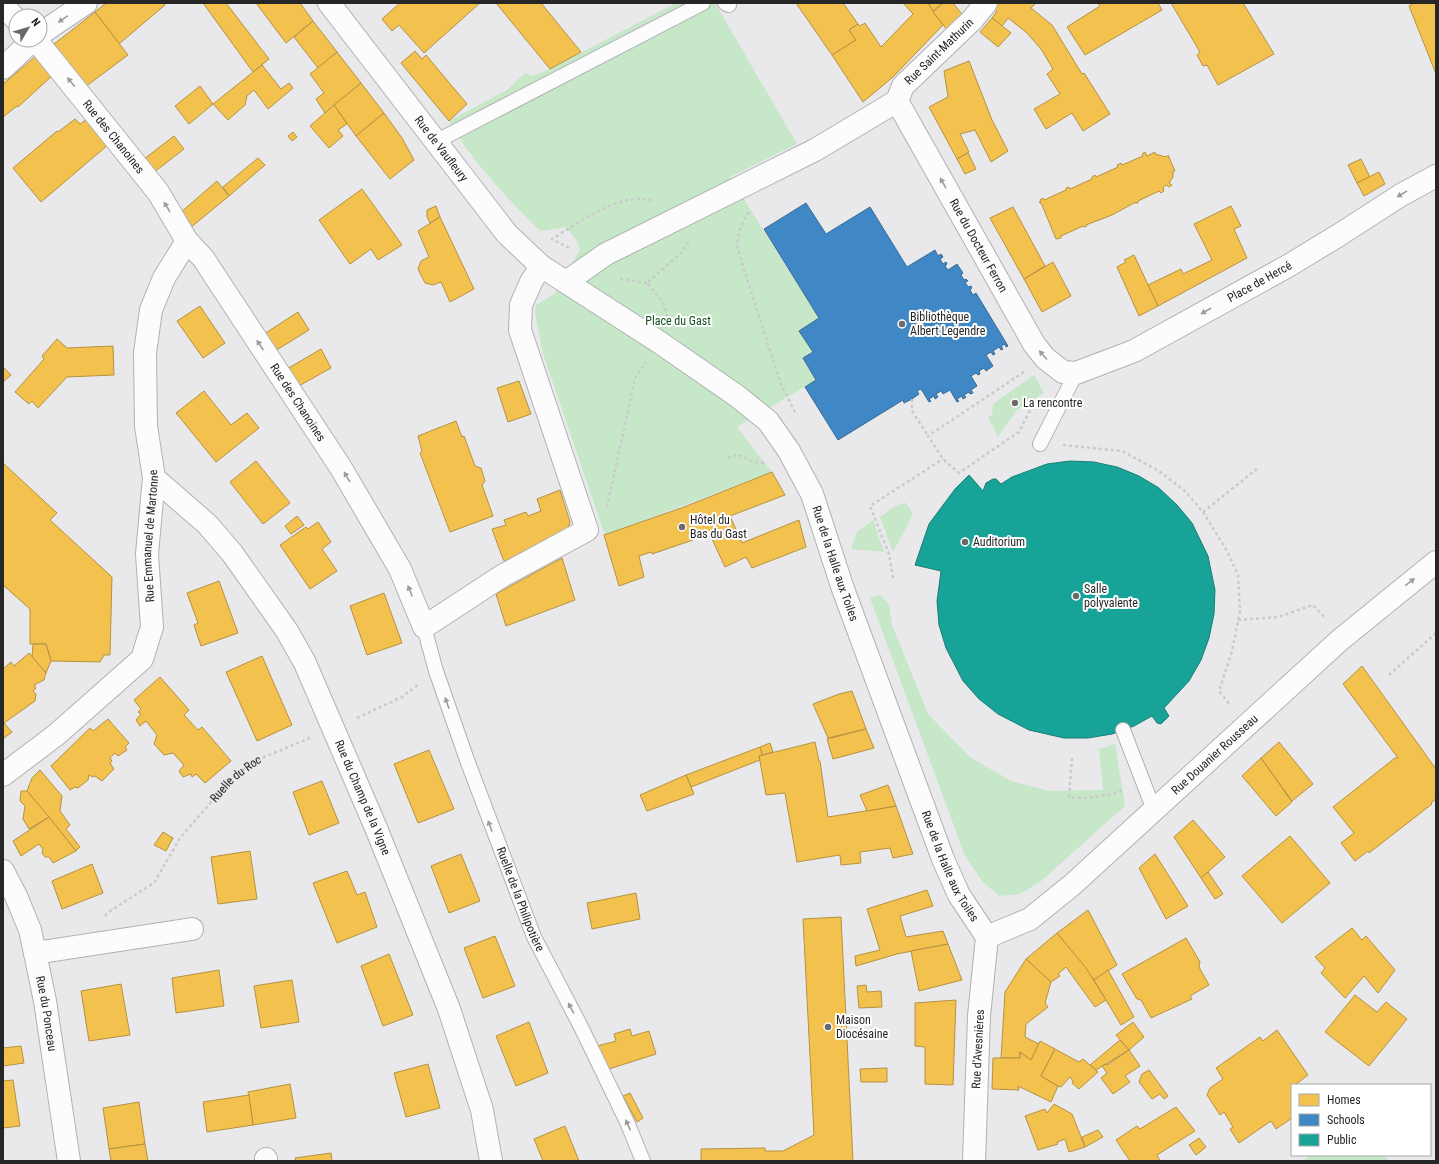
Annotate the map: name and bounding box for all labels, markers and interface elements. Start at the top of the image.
north arrow [8,8,48,48]
text: N [28,15,43,29]
one-way arrow [58,15,68,23]
street label: Rue Saint-Mathurin [902,15,976,88]
one-way arrow [66,77,75,88]
street label: Rue des Chanoines [80,97,147,176]
street label: Rue de Vaufleury [412,113,471,184]
one-way arrow [939,177,946,189]
one-way arrow [1396,191,1408,198]
street label: Rue du Docteur Ferron [947,196,1011,295]
one-way arrow [163,202,171,212]
street label: Place de Hercé [1225,258,1295,305]
one-way arrow [1200,308,1212,315]
place label: Bibliothèque Albert Legendre [910,310,986,338]
park label: Place du Gast [645,314,711,328]
marker: Bibliothèque Albert Legendre [897,319,907,329]
one-way arrow [257,339,264,351]
one-way arrow [1039,350,1048,361]
street label: Rue des Chanoines [267,361,329,444]
place label: La rencontre [1023,396,1083,410]
marker: La rencontre [1010,398,1020,408]
street label: Rue Emmanuel de Martonne [140,468,161,603]
one-way arrow [343,471,350,483]
street label: Rue de la Halle aux Toiles [809,504,861,623]
place label: Hôtel du Bas du Gast [690,513,747,541]
marker: Hôtel du Bas du Gast [677,522,687,532]
place label: Auditorium [973,535,1025,549]
marker: Auditorium [960,537,970,547]
one-way arrow [1405,577,1416,586]
place label: Salle polyvalente [1084,582,1138,610]
one-way arrow [406,585,412,597]
marker: Salle polyvalente [1071,591,1081,601]
one-way arrow [444,697,450,709]
street label: Rue Douanier Rousseau [1169,711,1261,798]
street label: Rue du Champ de la Vigne [332,738,393,857]
street label: Ruelle du Roc [207,752,263,805]
street label: Rue de la Halle aux Toiles [919,809,982,924]
one-way arrow [487,819,493,831]
street label: Ruelle de la Philipotière [494,845,548,954]
street label: Rue du Ponceau [33,974,59,1052]
one-way arrow [568,1003,574,1014]
street label: Rue d'Avesnières [969,1009,987,1089]
place label: Maison Diocésaine [836,1013,889,1041]
marker: Maison Diocésaine [823,1022,833,1032]
legend [1291,1084,1431,1156]
text: Homes [1327,1093,1361,1107]
text: Schools [1327,1113,1365,1127]
one-way arrow [625,1120,631,1131]
text: Public [1327,1133,1357,1147]

